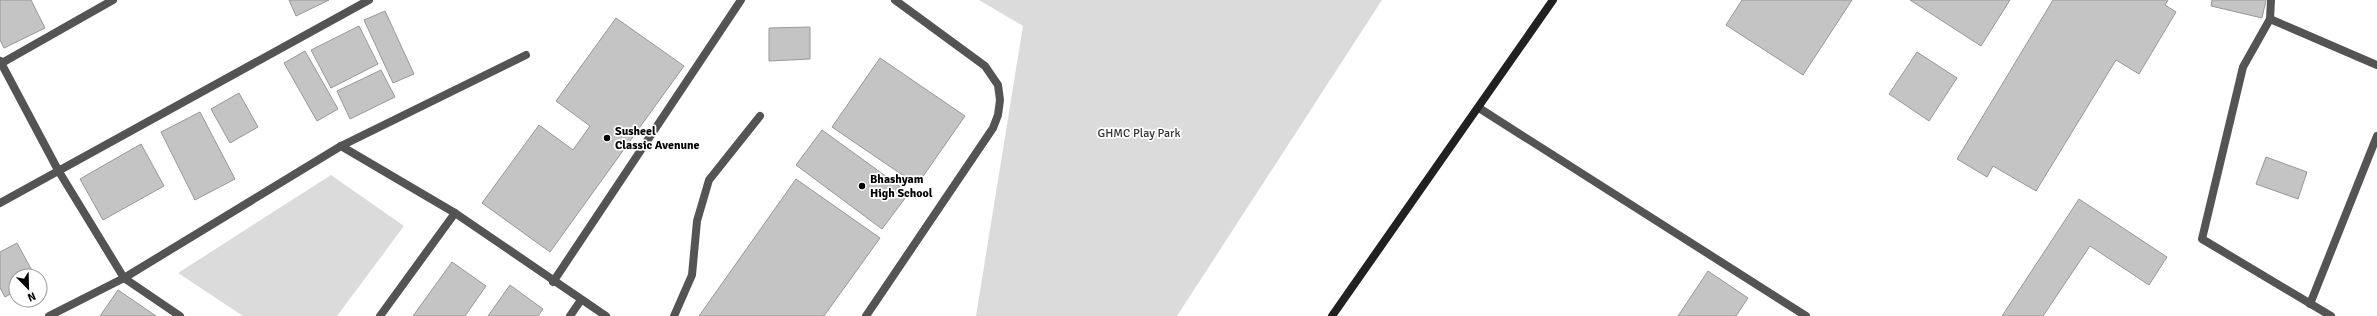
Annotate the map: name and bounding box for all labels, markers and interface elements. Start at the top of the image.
place label: Susheel Classic Avenune [615,124,700,153]
park label: GHMC Play Park [1098,126,1180,141]
marker: Susheel Classic Avenune [602,133,612,143]
place label: Bhashyam High School [870,172,933,201]
marker: Bhashyam High School [857,181,867,191]
north arrow [8,268,48,308]
text: N [26,289,38,304]

